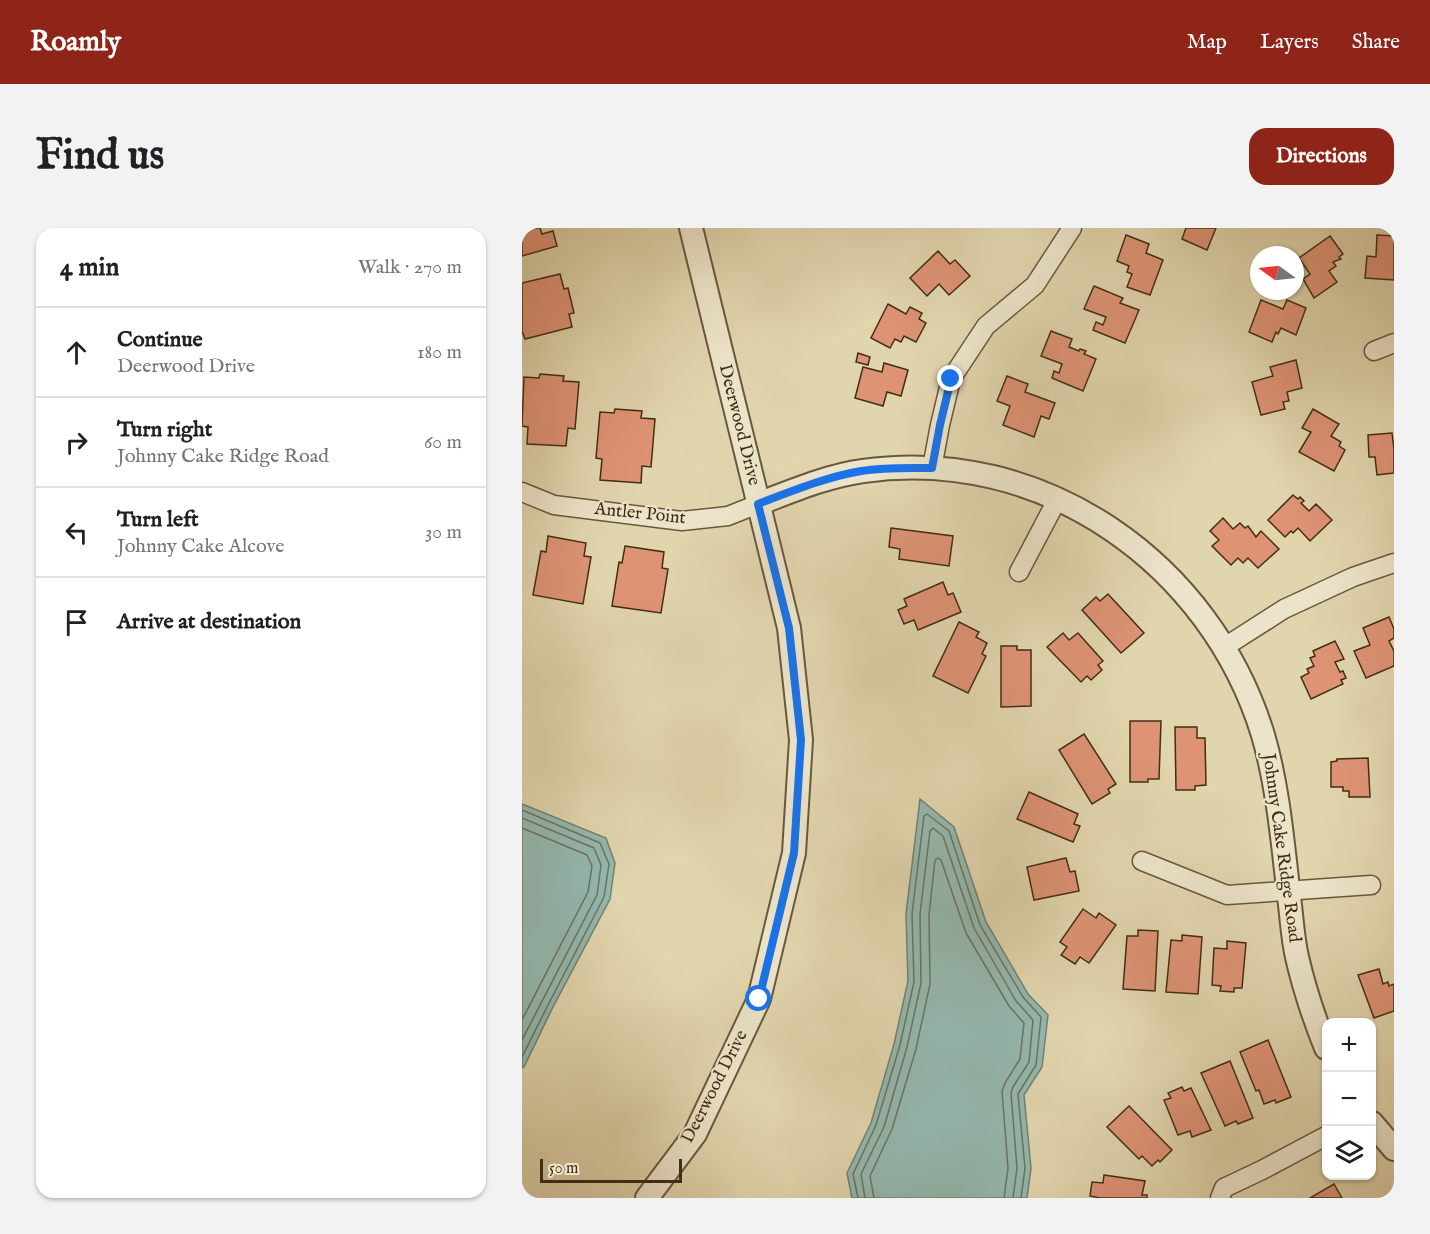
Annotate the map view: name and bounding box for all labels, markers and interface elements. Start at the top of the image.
text: Roamly [30,25,121,60]
text: Map [1187,29,1227,56]
text: Layers [1260,29,1319,56]
text: Share [1352,29,1400,56]
button: Directions [1249,128,1394,185]
text: Find us [36,130,164,183]
north arrow [1250,246,1304,300]
text: 4 min [60,251,119,284]
text: Walk · 270 m [358,255,462,280]
text: Continue [117,326,203,354]
icon: ahead [60,336,93,369]
text: 180 m [417,340,462,365]
text: Deerwood Drive [117,354,255,379]
street label: Deerwood Drive [713,362,765,488]
route end [937,365,963,391]
text: Turn right [117,416,212,444]
icon: right [60,426,93,459]
text: 60 m [424,430,462,455]
text: Johnny Cake Ridge Road [117,444,329,469]
street label: Antler Point [592,498,687,530]
text: Turn left [117,506,199,534]
icon: left [60,516,93,549]
text: 30 m [425,520,462,545]
text: Johnny Cake Alcove [117,534,284,559]
icon: arrive [60,606,93,639]
text: Arrive at destination [117,608,301,636]
street label: Johnny Cake Ridge Road [1256,750,1306,944]
route start [745,985,771,1011]
map controls [1322,1018,1376,1180]
button: + [1322,1018,1376,1072]
street label: Deerwood Drive [677,1026,753,1148]
button: − [1322,1072,1376,1126]
button: layers [1322,1126,1376,1180]
scale bar [540,1156,682,1184]
text: 50 m [549,1159,578,1179]

